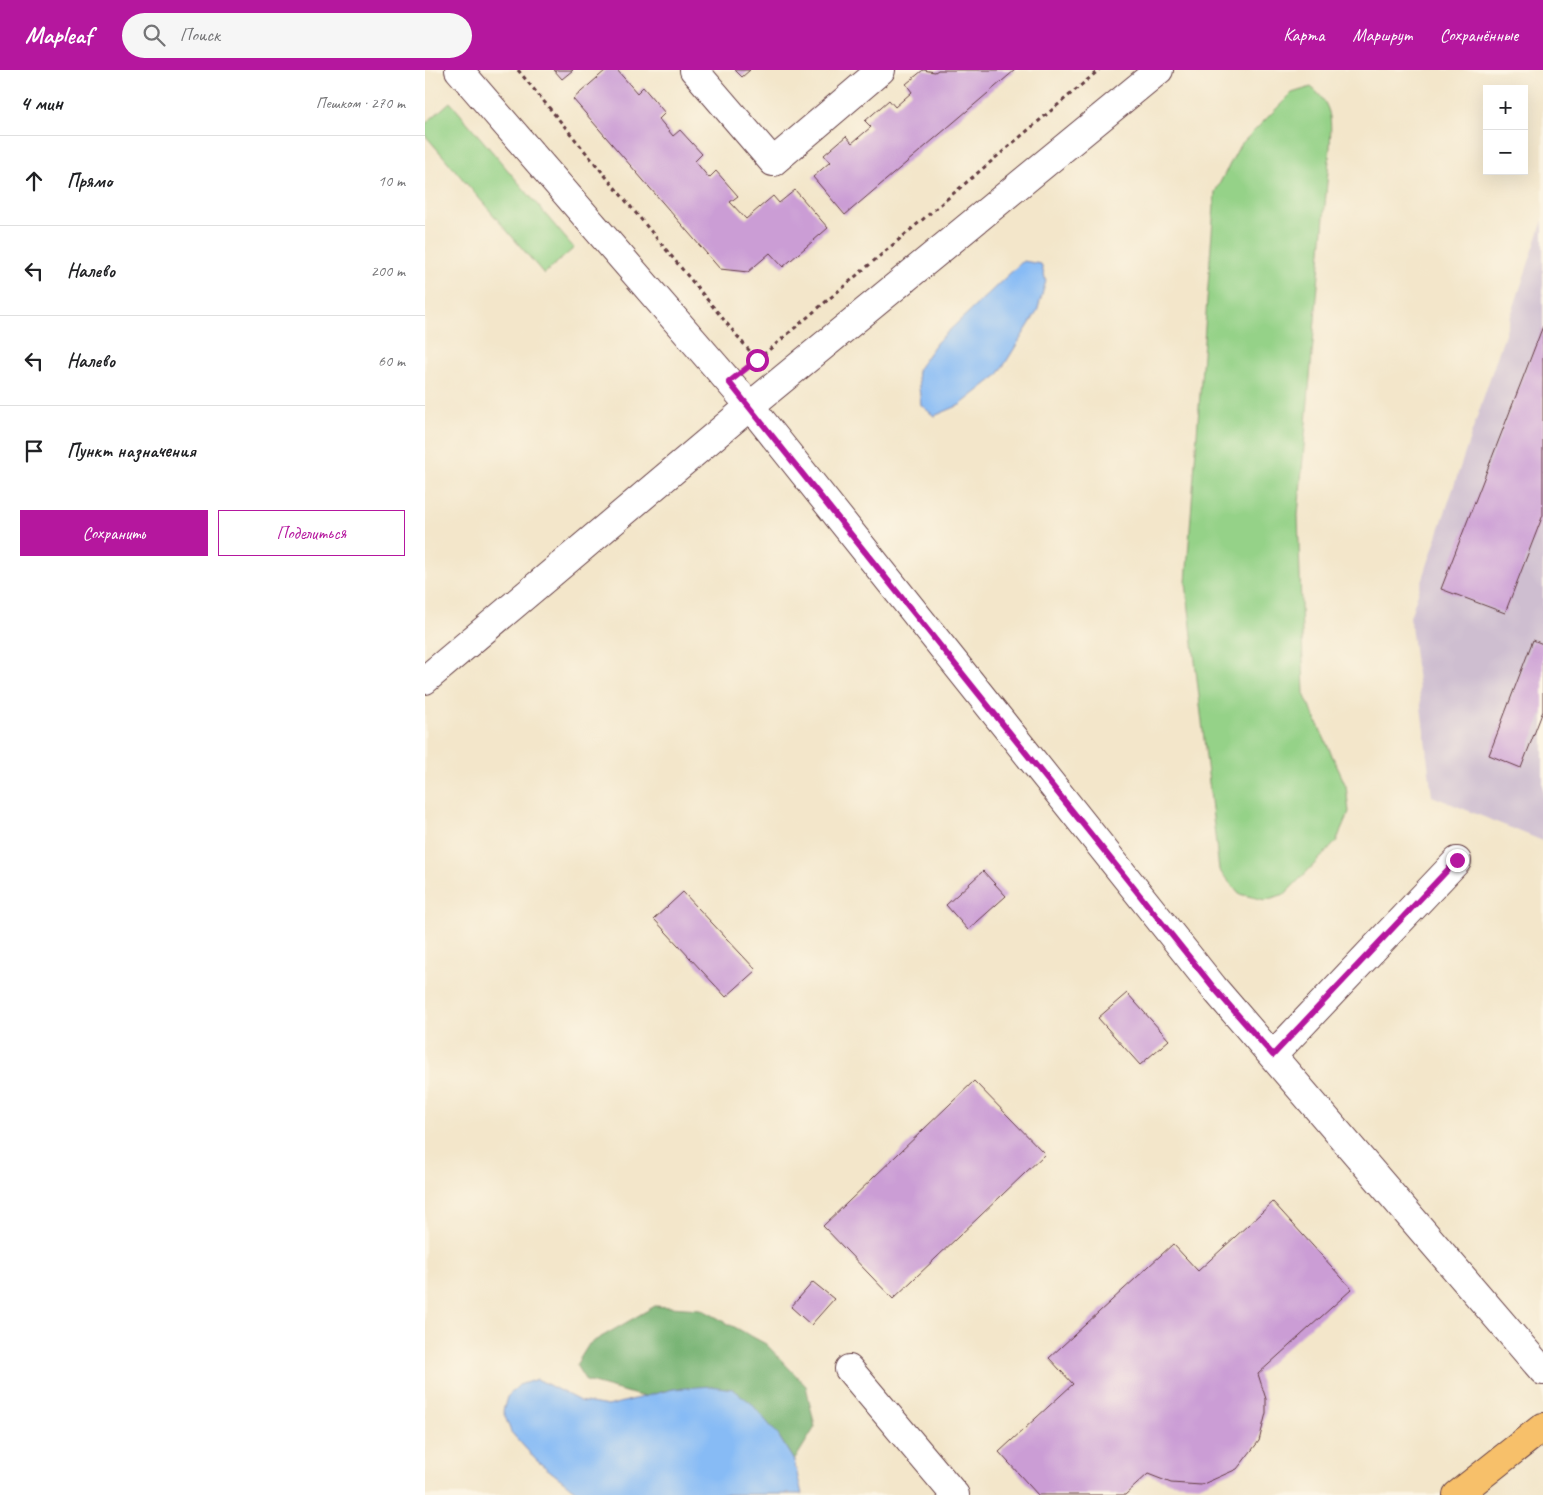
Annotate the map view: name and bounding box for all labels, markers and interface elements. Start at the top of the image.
search box [122,13,472,58]
text: Mapleaf [25,20,92,50]
icon: search [140,21,168,49]
text: Поиск [180,23,220,47]
text: Карта [1283,24,1324,46]
text: Маршрут [1352,24,1412,46]
text: Сохранённые [1440,24,1518,46]
map controls [1483,85,1528,175]
button: + [1483,85,1528,130]
text: 4 мин [20,90,63,116]
text: Пешком · 270 m [316,93,405,113]
button: − [1483,130,1528,175]
icon: ahead [20,167,48,195]
text: Прямо [67,169,112,193]
text: 10 m [378,171,405,191]
icon: left [20,257,48,285]
text: Налево [67,259,115,283]
text: 200 m [371,261,405,281]
icon: left [20,347,48,375]
text: Налево [67,349,115,373]
route start [746,349,769,372]
text: 60 m [378,351,405,371]
icon: arrive [20,437,48,465]
text: Пункт назначения [67,439,196,463]
button: Сохранить [20,510,208,556]
button: Поделиться [218,510,405,556]
route end [1446,849,1469,872]

